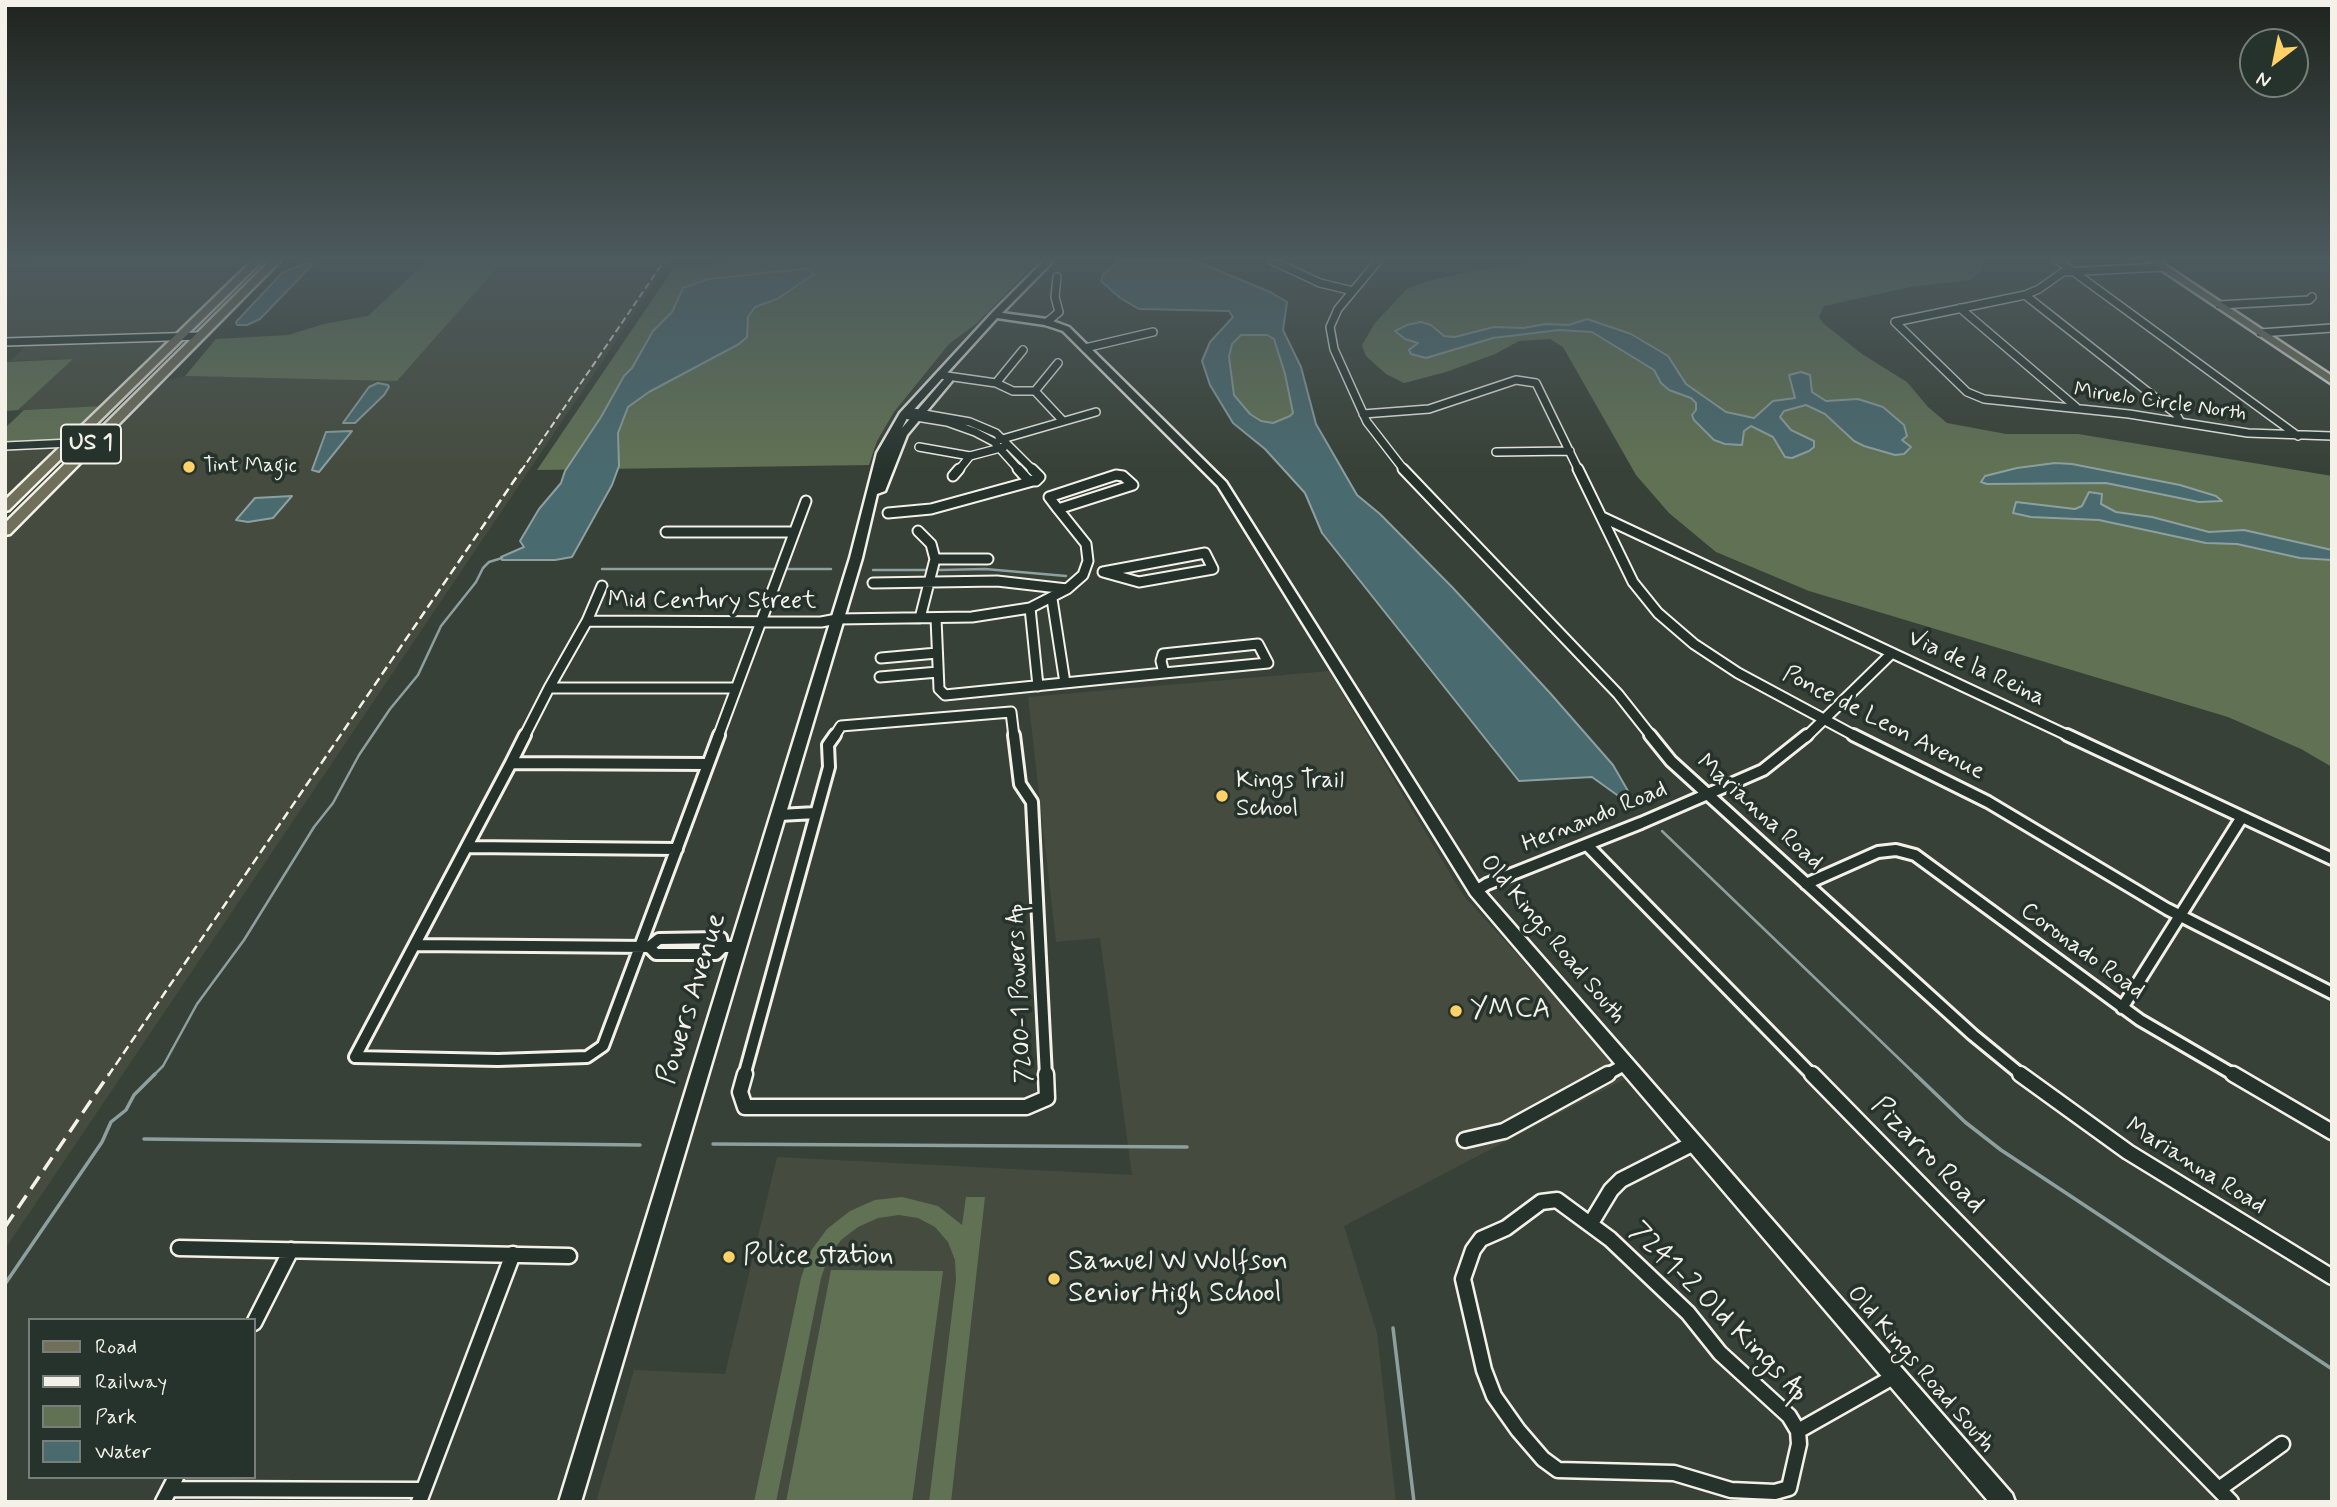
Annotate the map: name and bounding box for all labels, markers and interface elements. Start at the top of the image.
north arrow [2239,28,2309,98]
text: N [2252,66,2276,93]
street label: Miruelo Circle North [2072,378,2248,428]
road number: US 1 [61,424,121,464]
place label: Tint Magic [203,454,297,480]
marker: Tint Magic [181,459,197,475]
street label: Mid Century Street [608,588,816,616]
street label: Via de la Reina [1903,625,2049,713]
street label: Ponce de Leon Avenue [1777,661,1989,787]
street label: Marianna Road [1690,749,1828,877]
place label: Kings Trail School [1236,768,1344,824]
street label: Hernando Road [1518,776,1672,860]
marker: Kings Trail School [1214,788,1230,804]
street label: Old Kings Road South [1473,850,1631,1030]
street label: Coronado Road [2014,897,2150,1007]
street label: 7200-1 Powers Ap [1002,903,1040,1083]
street label: Powers Avenue [651,910,735,1088]
place label: YMCA [1470,994,1550,1028]
marker: YMCA [1448,1003,1464,1019]
street label: Pizarro Road [1863,1090,1991,1222]
street label: Marianna Road [2119,1112,2271,1222]
street label: 7241-2 Old Kings Ap [1621,1216,1815,1410]
place label: Police station [743,1240,894,1274]
place label: Samuel W Wolfson Senior High School [1068,1246,1288,1312]
marker: Police station [721,1249,737,1265]
marker: Samuel W Wolfson Senior High School [1046,1271,1062,1287]
street label: Old Kings Road South [1840,1281,2000,1459]
legend [28,1318,256,1479]
text: Road [95,1333,137,1361]
text: Railway [95,1368,167,1396]
text: Park [95,1403,137,1431]
text: Water [95,1438,151,1466]

